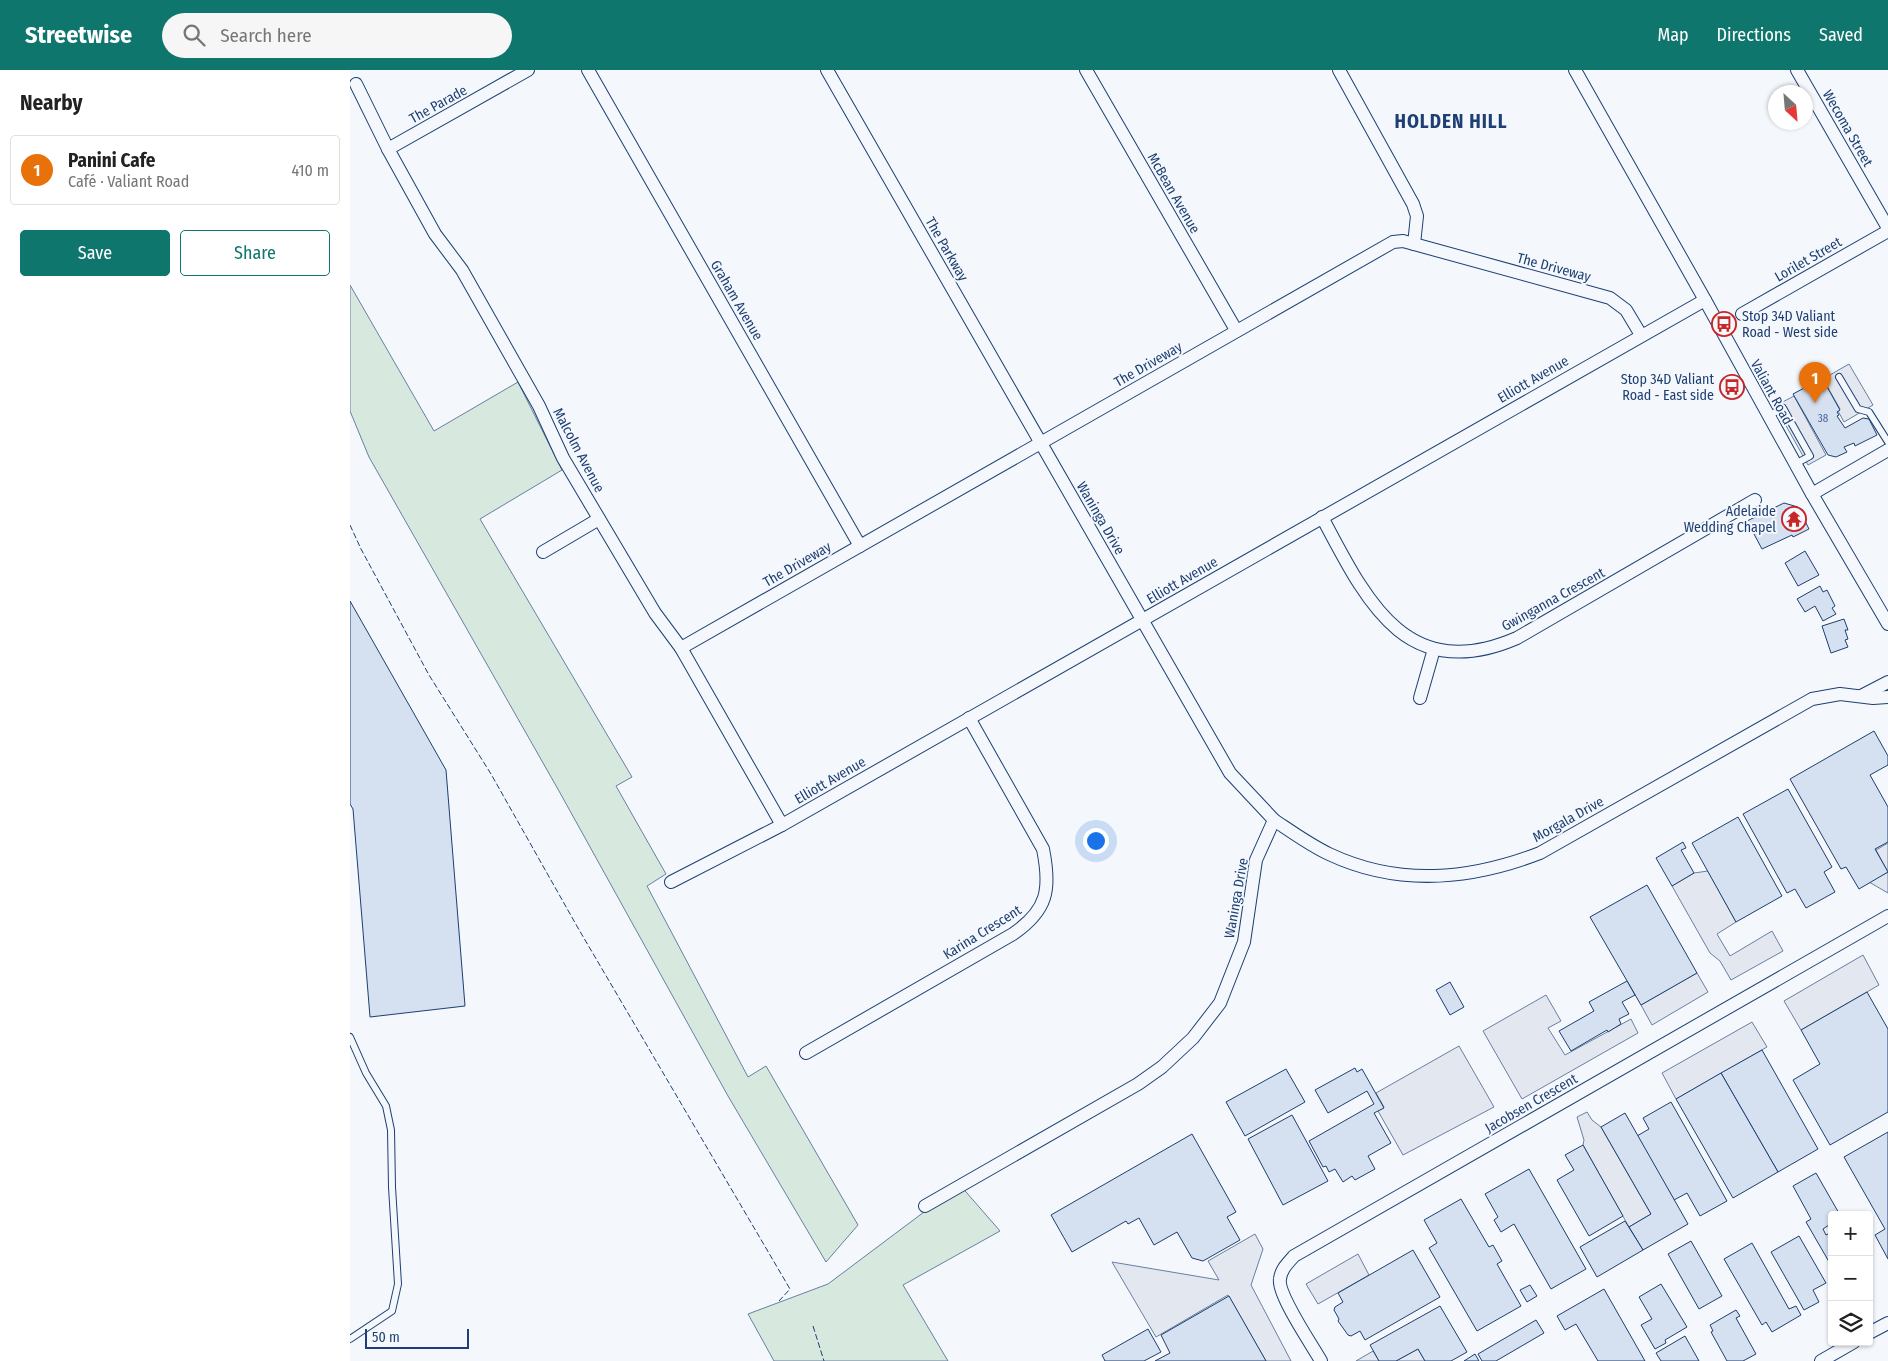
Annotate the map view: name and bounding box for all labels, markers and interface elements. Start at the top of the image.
search box [162,13,512,58]
text: Streetwise [25,21,132,49]
icon: search [180,21,208,49]
text: Search here [220,24,312,47]
text: Map [1657,24,1689,46]
text: Directions [1717,24,1791,46]
text: Saved [1819,24,1863,46]
street label: The Parade [406,82,470,127]
north arrow [1768,85,1813,130]
street label: Wecoma Street [1819,87,1877,170]
text: Nearby [20,90,82,116]
district label: HOLDEN HILL [1394,110,1508,133]
text: Panini Cafe [68,149,156,172]
street label: McBean Avenue [1144,150,1203,237]
text: 1 [34,161,40,180]
text: 410 m [291,161,329,180]
text: Café · Valiant Road [68,172,189,191]
street label: The Parkway [922,214,972,285]
button: Save [20,230,170,276]
button: Share [180,230,330,276]
street label: Lorilet Street [1772,233,1845,285]
street label: The Driveway [1515,249,1593,286]
street label: Graham Avenue [707,257,766,343]
place label: Stop 34D Valiant Road - West side [1742,308,1838,341]
bus stop icon: Stop 34D Valiant Road - West side [1711,311,1737,337]
street label: The Driveway [1111,338,1186,391]
street label: Elliott Avenue [1495,352,1572,407]
street label: Valiant Road [1747,357,1796,428]
pin: 1 [1799,362,1831,403]
place label: Stop 34D Valiant Road - East side [1621,371,1714,404]
bus stop icon: Stop 34D Valiant Road - East side [1719,374,1745,400]
street label: Malcolm Avenue [549,405,608,495]
house number: 38 [1818,412,1829,425]
street label: Waninga Drive [1073,479,1128,558]
place label: Adelaide Wedding Chapel [1684,503,1776,536]
temple icon: Adelaide Wedding Chapel [1781,506,1807,532]
street label: The Driveway [760,538,835,591]
street label: Elliott Avenue [1144,553,1221,608]
street label: Gwinganna Crescent [1499,564,1608,635]
street label: Elliott Avenue [792,753,869,808]
street label: Morgala Drive [1530,793,1607,846]
your location [1083,828,1109,854]
street label: Waninga Drive [1221,856,1252,940]
street label: Karina Crescent [940,901,1025,963]
street label: Jacobsen Crescent [1482,1070,1581,1137]
map controls [1828,1211,1873,1346]
button: + [1828,1211,1873,1256]
button: − [1828,1256,1873,1301]
button: layers [1828,1301,1873,1346]
scale bar [365,1326,469,1349]
text: 50 m [372,1329,400,1346]

